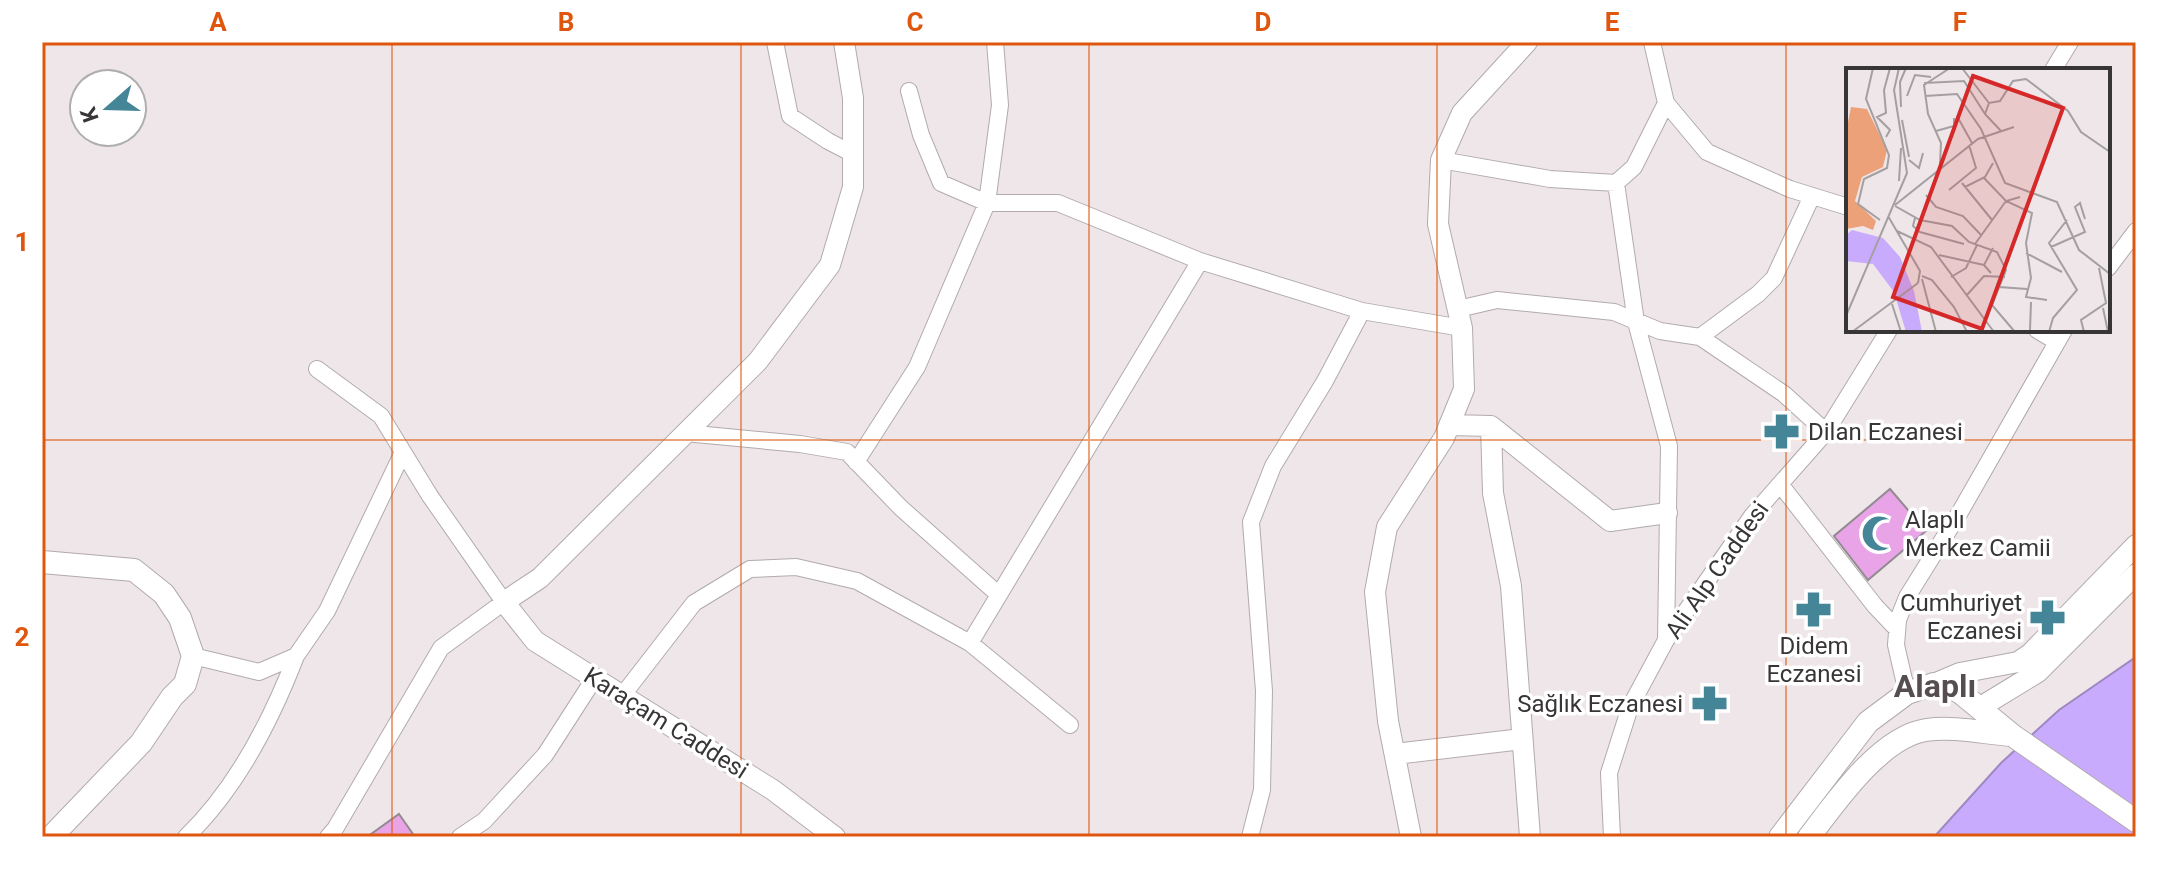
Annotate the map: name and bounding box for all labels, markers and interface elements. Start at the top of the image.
text: A [209,7,227,37]
text: B [558,7,574,37]
text: C [906,7,924,37]
text: D [1255,7,1271,37]
text: E [1605,7,1620,37]
text: F [1953,7,1967,37]
north arrow [68,68,148,148]
inset map [1846,68,2110,332]
text: K [75,103,104,126]
text: 1 [15,227,29,257]
pharmacy icon: Dilan Eczanesi [1763,413,1801,451]
place label: Dilan Eczanesi [1808,418,1963,446]
street label: Ali Alp Caddesi [1659,496,1775,644]
place label: Alaplı Merkez Camii [1905,506,2051,562]
mosque icon: Alaplı Merkez Camii [1860,515,1898,553]
place label: Cumhuriyet Eczanesi [1900,589,2022,645]
pharmacy icon: Didem Eczanesi [1795,590,1833,628]
pharmacy icon: Cumhuriyet Eczanesi [2029,598,2067,636]
text: 2 [15,622,29,652]
place label: Didem Eczanesi [1766,632,1862,688]
street label: Karaçam Caddesi [579,661,753,785]
district label: Alaplı [1894,667,1976,705]
pharmacy icon: Sağlık Eczanesi [1690,685,1728,723]
place label: Sağlık Eczanesi [1517,690,1683,718]

